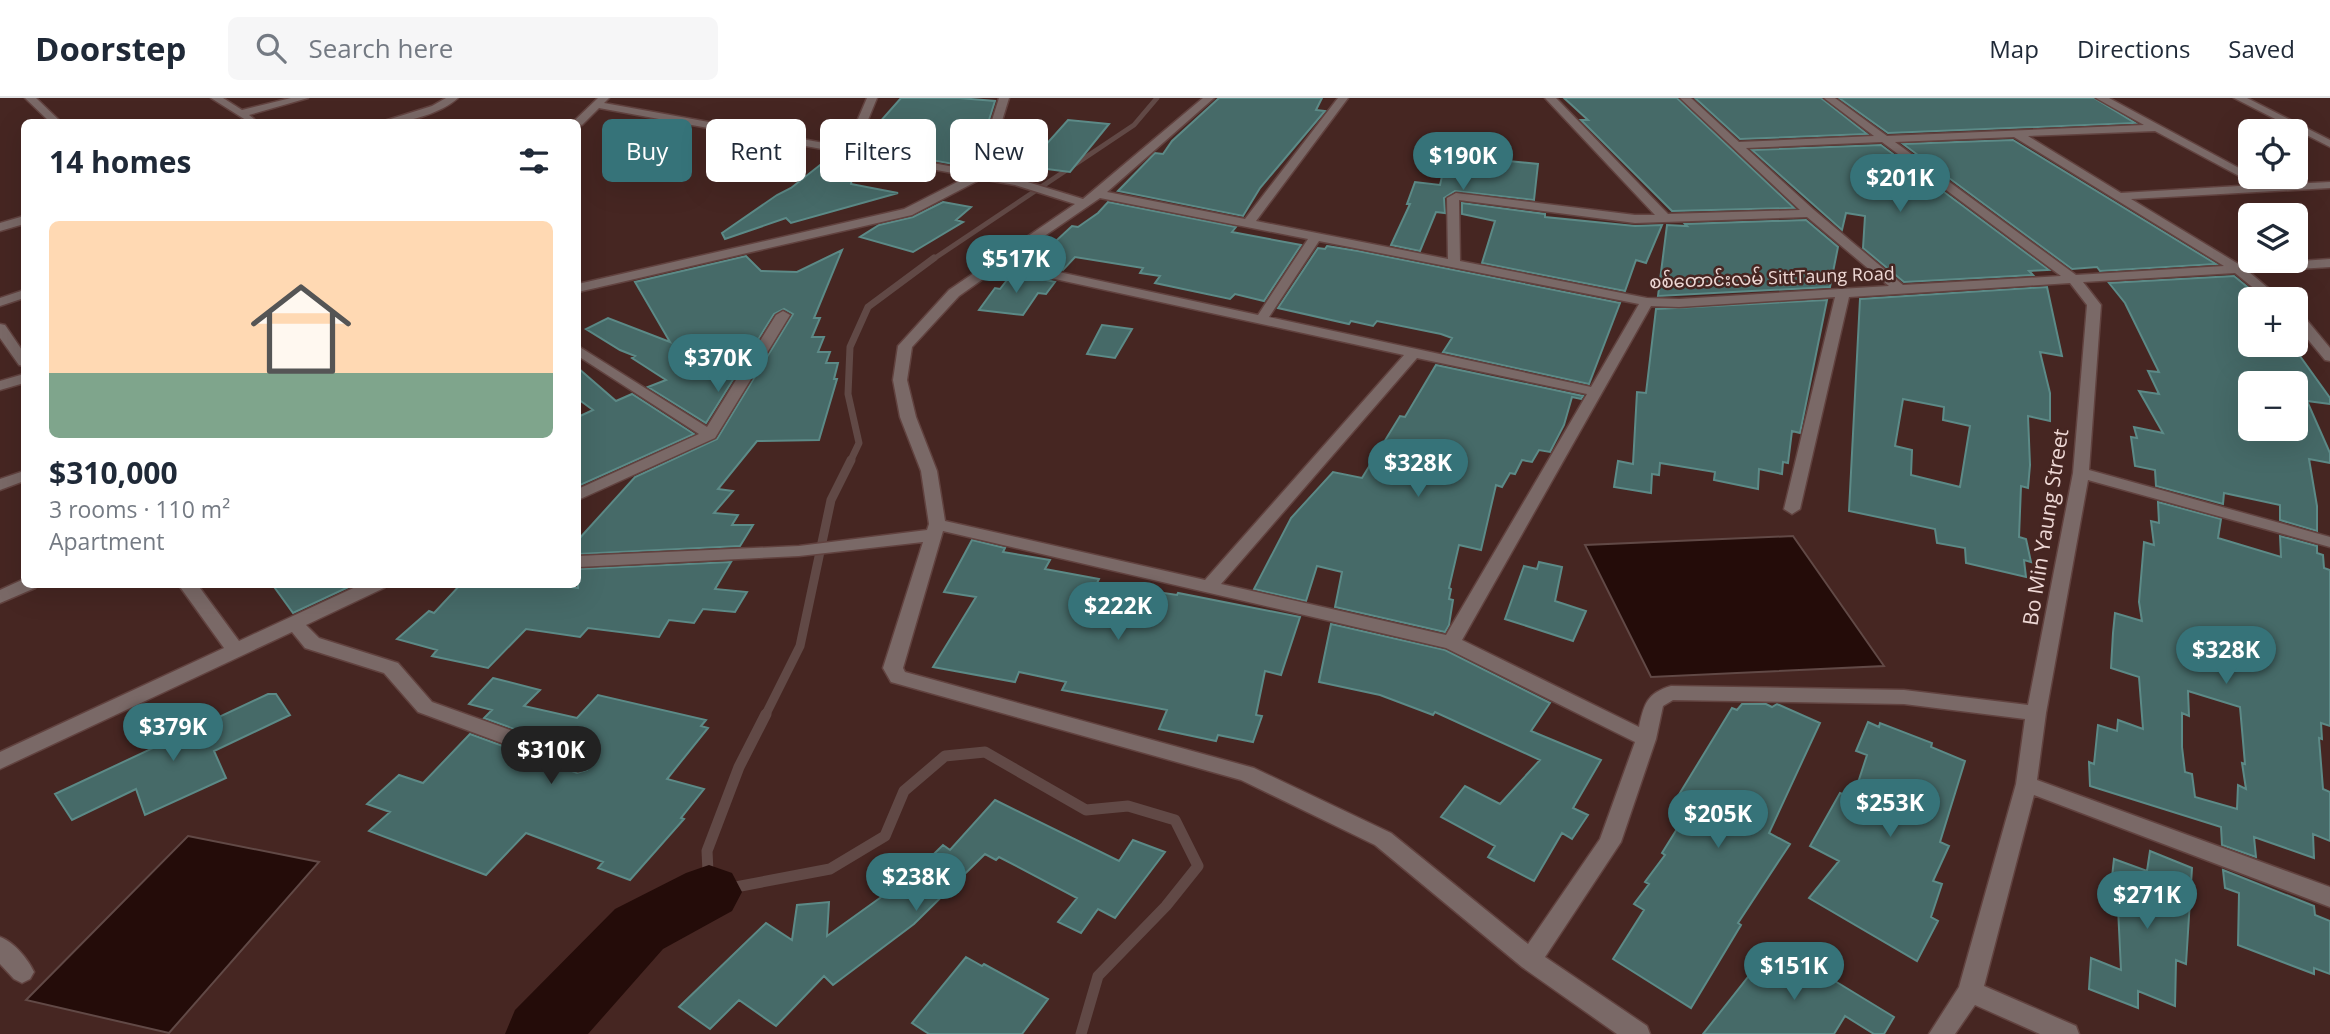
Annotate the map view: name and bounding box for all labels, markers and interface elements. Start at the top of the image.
search box [228,17,718,80]
text: Doorstep [35,26,186,71]
icon: search [252,29,290,67]
text: Search here [308,30,453,66]
text: Map [1989,32,2039,65]
text: Directions [2077,32,2190,65]
text: Saved [2228,32,2295,65]
chip: Buy [602,119,692,182]
chip: Rent [706,119,806,182]
chip: Filters [820,119,936,182]
chip: New [950,119,1048,182]
map controls [2238,119,2308,441]
button: locate [2238,119,2308,189]
pin: $190K [1414,132,1512,192]
text: $190K [1429,139,1497,171]
text: 14 homes [49,141,192,182]
icon: filters [515,142,553,180]
pin: $201K [1851,155,1949,214]
text: $201K [1866,161,1934,193]
button: layers [2238,203,2308,273]
pin: $517K [967,236,1065,295]
text: $517K [982,242,1050,274]
street label: စစ်တောင်းလမ် SittTaung Road [1649,261,1895,293]
icon: home [238,266,364,392]
button: + [2238,287,2308,357]
pin: $370K [669,334,767,394]
text: $370K [684,341,752,373]
button: − [2238,371,2308,441]
street label: Bo Min Yaung Street [2016,427,2074,627]
pin: $328K [1369,440,1467,499]
text: $328K [1384,446,1452,478]
text: $310,000 [49,452,178,493]
text: 3 rooms · 110 m² [49,493,230,525]
text: Apartment [49,525,165,557]
pin: $222K [1069,582,1167,642]
text: $222K [1084,589,1152,621]
pin: $328K [2177,626,2275,686]
text: $328K [2192,633,2260,665]
pin: $379K [124,704,222,763]
text: $379K [139,710,207,742]
pin: $310K [502,726,600,786]
text: $310K [517,733,585,765]
pin: $253K [1841,780,1939,839]
text: $253K [1856,786,1924,818]
pin: $205K [1669,790,1767,850]
text: $205K [1684,797,1752,829]
pin: $238K [867,854,965,913]
text: $238K [882,860,950,892]
pin: $271K [2098,872,2196,931]
text: $271K [2113,878,2181,910]
pin: $151K [1745,942,1843,1002]
text: $151K [1760,949,1828,981]

